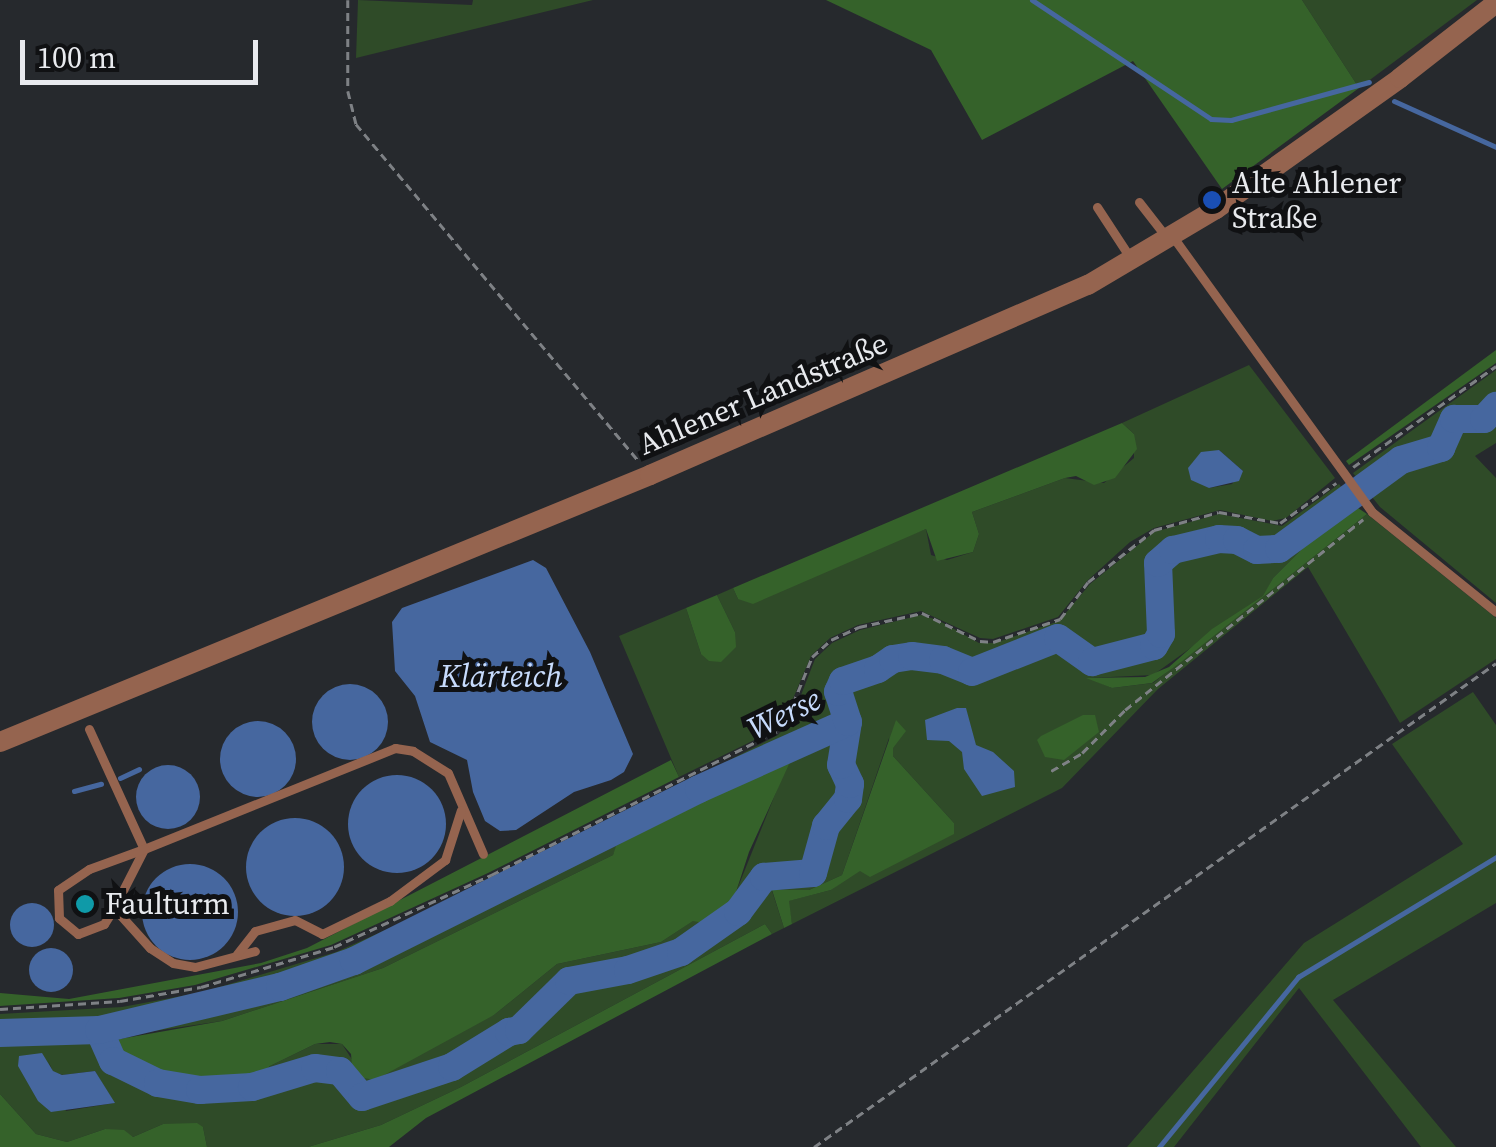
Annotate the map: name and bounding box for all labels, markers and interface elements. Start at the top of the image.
scale bar [25,20,262,82]
text: 100 m [37,37,116,78]
place label: Alte Ahlener Straße [1232,165,1401,236]
marker: Alte Ahlener Straße [1201,189,1223,211]
street label: Ahlener Landstraße [633,325,893,463]
water label: Klärteich [440,657,562,695]
water label: Werse [741,680,827,748]
place label: Faulturm [105,886,230,922]
marker: Faulturm [74,893,96,915]

